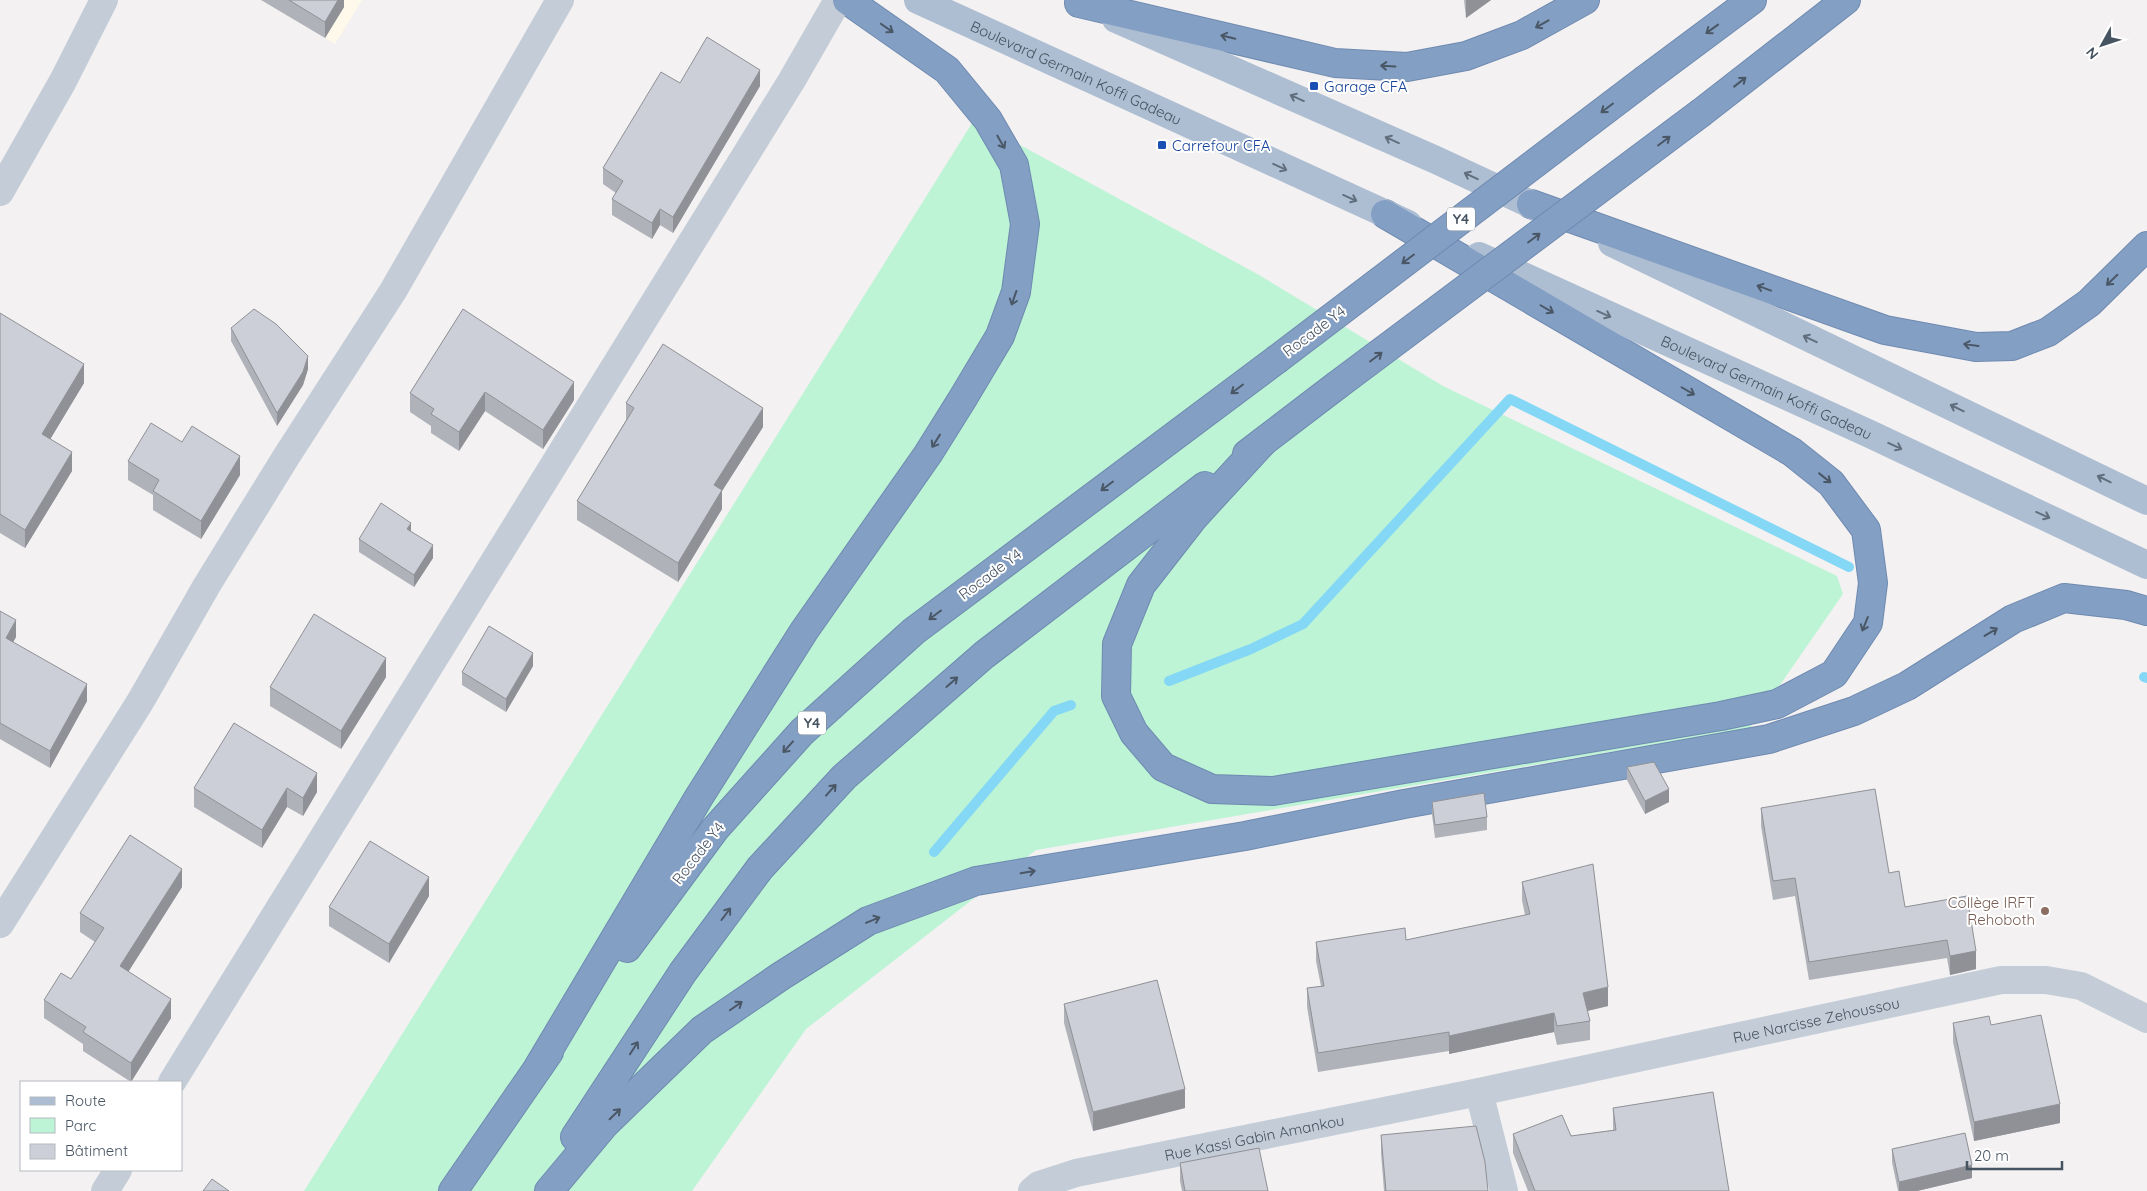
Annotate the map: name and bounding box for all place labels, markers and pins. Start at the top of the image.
place label: Garage CFA [1324,77,1408,96]
marker: Garage CFA [1308,80,1320,92]
place label: Carrefour CFA [1172,136,1271,155]
marker: Carrefour CFA [1156,139,1168,151]
place label: Collège IRFT Rehoboth [1948,893,2035,929]
marker: Collège IRFT Rehoboth [2039,905,2051,917]

